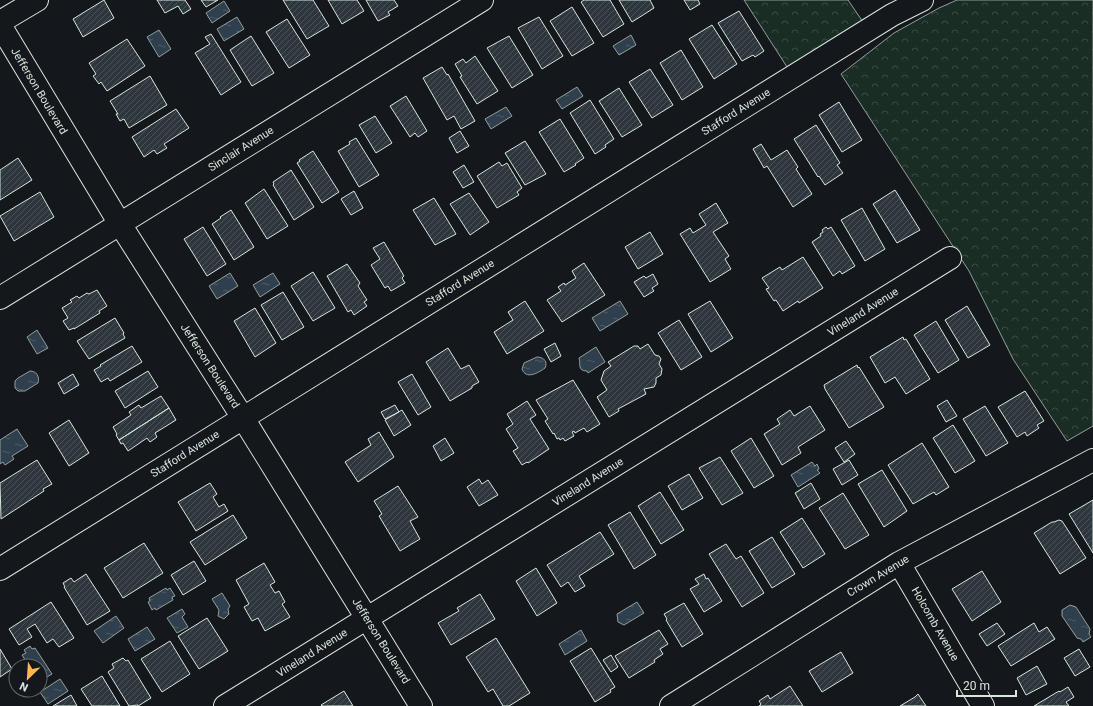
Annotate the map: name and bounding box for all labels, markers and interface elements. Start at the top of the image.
street label: Jefferson Boulevard [8,45,70,137]
street label: Stafford Avenue [699,86,773,138]
street label: Sinclair Avenue [206,124,276,174]
street label: Stafford Avenue [423,257,497,309]
street label: Vineland Avenue [825,285,901,339]
street label: Jefferson Boulevard [178,321,242,411]
street label: Stafford Avenue [148,428,222,480]
street label: Vineland Avenue [550,455,626,509]
street label: Crown Avenue [845,552,912,600]
street label: Holcomb Avenue [909,585,962,663]
street label: Jefferson Boulevard [349,596,413,686]
street label: Vineland Avenue [274,626,350,680]
north arrow [8,658,48,698]
scale bar [957,672,1016,698]
text: N [18,679,30,694]
text: 20 m [963,679,990,693]

